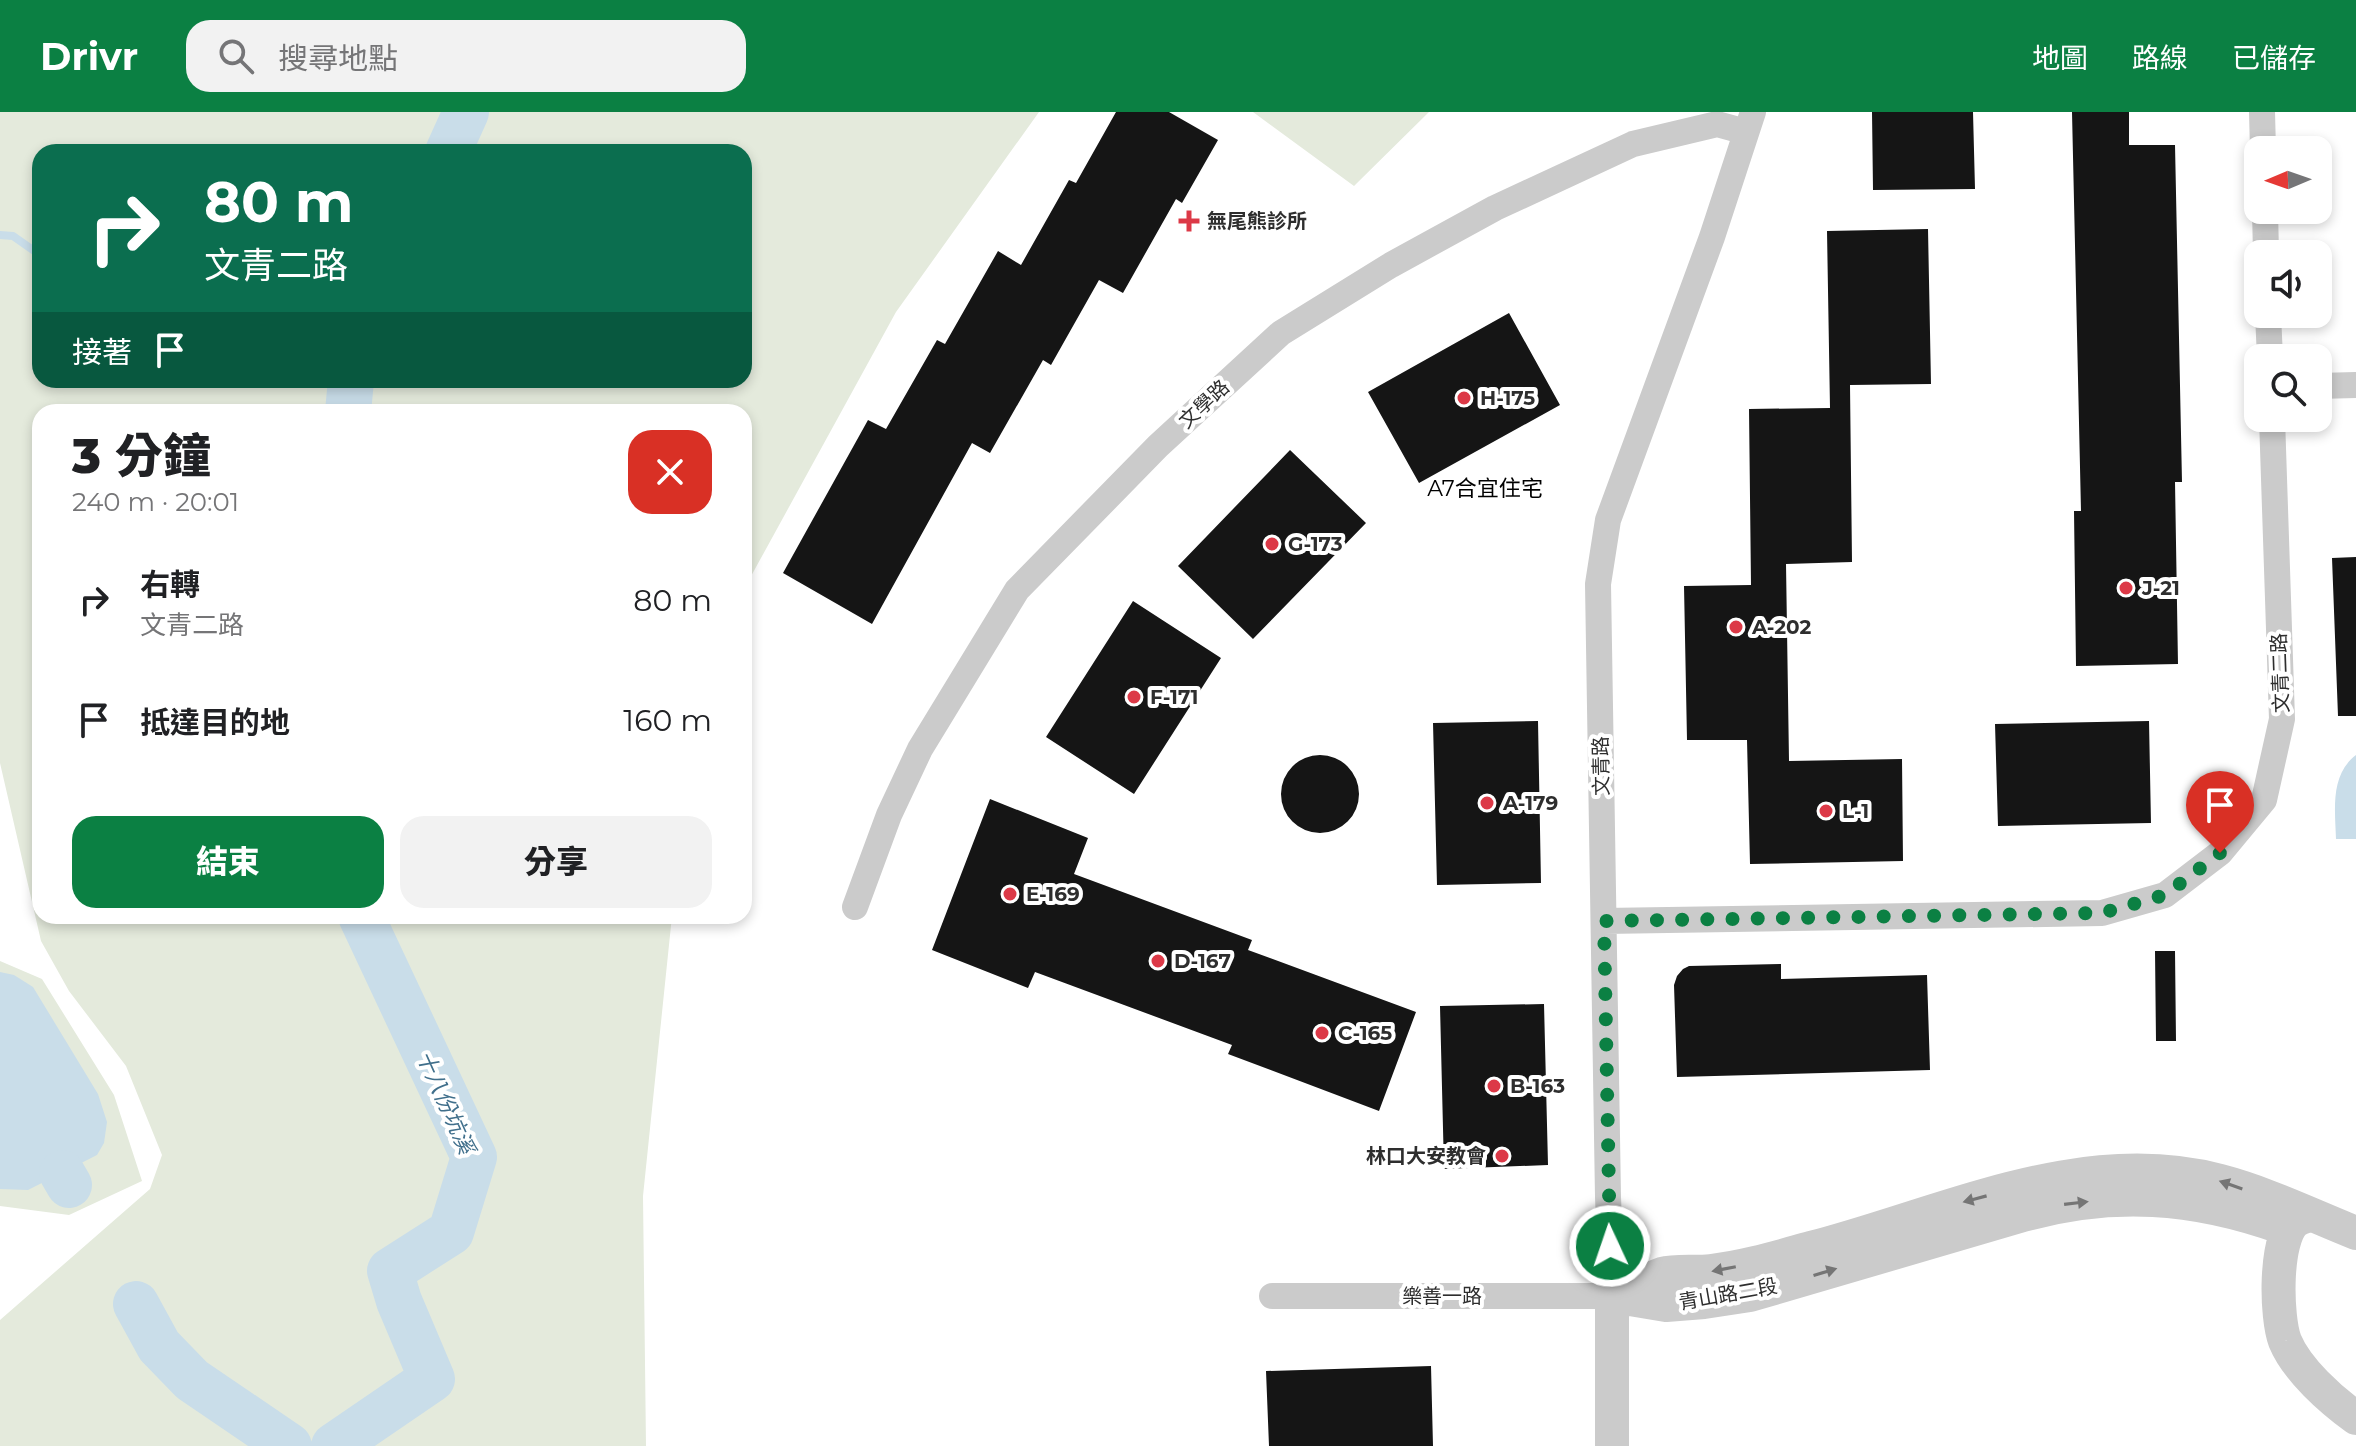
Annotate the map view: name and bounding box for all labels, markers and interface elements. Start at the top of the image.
search box [186,20,746,92]
text: Drivr [40,33,138,80]
icon: search [214,34,258,78]
text: 搜尋地點 [278,40,398,77]
text: 地圖 [2032,41,2088,75]
text: 路線 [2132,41,2188,75]
text: 已儲存 [2232,41,2316,75]
north arrow [2244,136,2332,224]
map controls [2244,136,2332,432]
text: 80 m [204,168,354,236]
icon: right [72,176,176,280]
place label: 無尾熊診所 [1207,209,1307,233]
marker: 無尾熊診所 [1178,210,1200,232]
button: sound [2244,240,2332,328]
text: 文青二路 [204,243,348,287]
icon: arrive [148,328,192,372]
text: 接著 [72,334,132,371]
button: search [2244,344,2332,432]
street label: 文學路 [1174,375,1234,433]
place label: H-175 [1480,386,1535,410]
marker: H-175 [1455,389,1473,407]
text: 3 分鐘 [72,427,211,485]
button: close [628,430,712,514]
district label: A7合宜住宅 [1427,475,1543,502]
text: 240 m · 20:01 [72,486,239,518]
place label: G-173 [1288,532,1343,556]
marker: G-173 [1263,535,1281,553]
text: 右轉 [140,566,200,603]
place label: J-21 [2141,576,2180,600]
icon: right [72,578,116,622]
marker: J-21 [2117,579,2135,597]
text: 80 m [633,582,712,619]
text: 文青二路 [140,609,244,641]
place label: A-202 [1751,615,1812,639]
marker: A-202 [1727,618,1745,636]
street label: 文青二路 [2267,633,2293,713]
place label: F-171 [1150,685,1198,709]
marker: F-171 [1125,688,1143,706]
icon: arrive [72,698,116,742]
text: 160 m [623,702,712,739]
text: 抵達目的地 [140,704,290,741]
street label: 文青路 [1588,736,1614,796]
pin [2186,771,2254,853]
icon: arrive [2198,783,2242,827]
place label: A-179 [1502,791,1558,815]
marker: A-179 [1478,794,1496,812]
place label: L-1 [1842,799,1869,823]
marker: L-1 [1817,802,1835,820]
button: 結束 [72,816,384,908]
button: 分享 [400,816,712,908]
place label: E-169 [1026,882,1080,906]
marker: E-169 [1001,885,1019,903]
place label: D-167 [1174,949,1231,973]
marker: D-167 [1149,952,1167,970]
place label: C-165 [1338,1021,1392,1045]
marker: C-165 [1313,1024,1331,1042]
water label: 十八份坑溪 [411,1046,481,1161]
place label: B-163 [1510,1074,1565,1098]
marker: B-163 [1485,1077,1503,1095]
place label: 林口大安教會 [1366,1144,1486,1168]
marker: 林口大安教會 [1493,1147,1511,1165]
one-way arrow [2219,1178,2243,1190]
one-way arrow [1963,1194,1988,1206]
one-way arrow [2064,1196,2089,1209]
position arrow [1568,1204,1652,1288]
one-way arrow [1711,1263,1736,1275]
one-way arrow [1814,1266,1838,1278]
street label: 青山路二段 [1677,1273,1779,1315]
street label: 樂善一路 [1402,1284,1482,1308]

